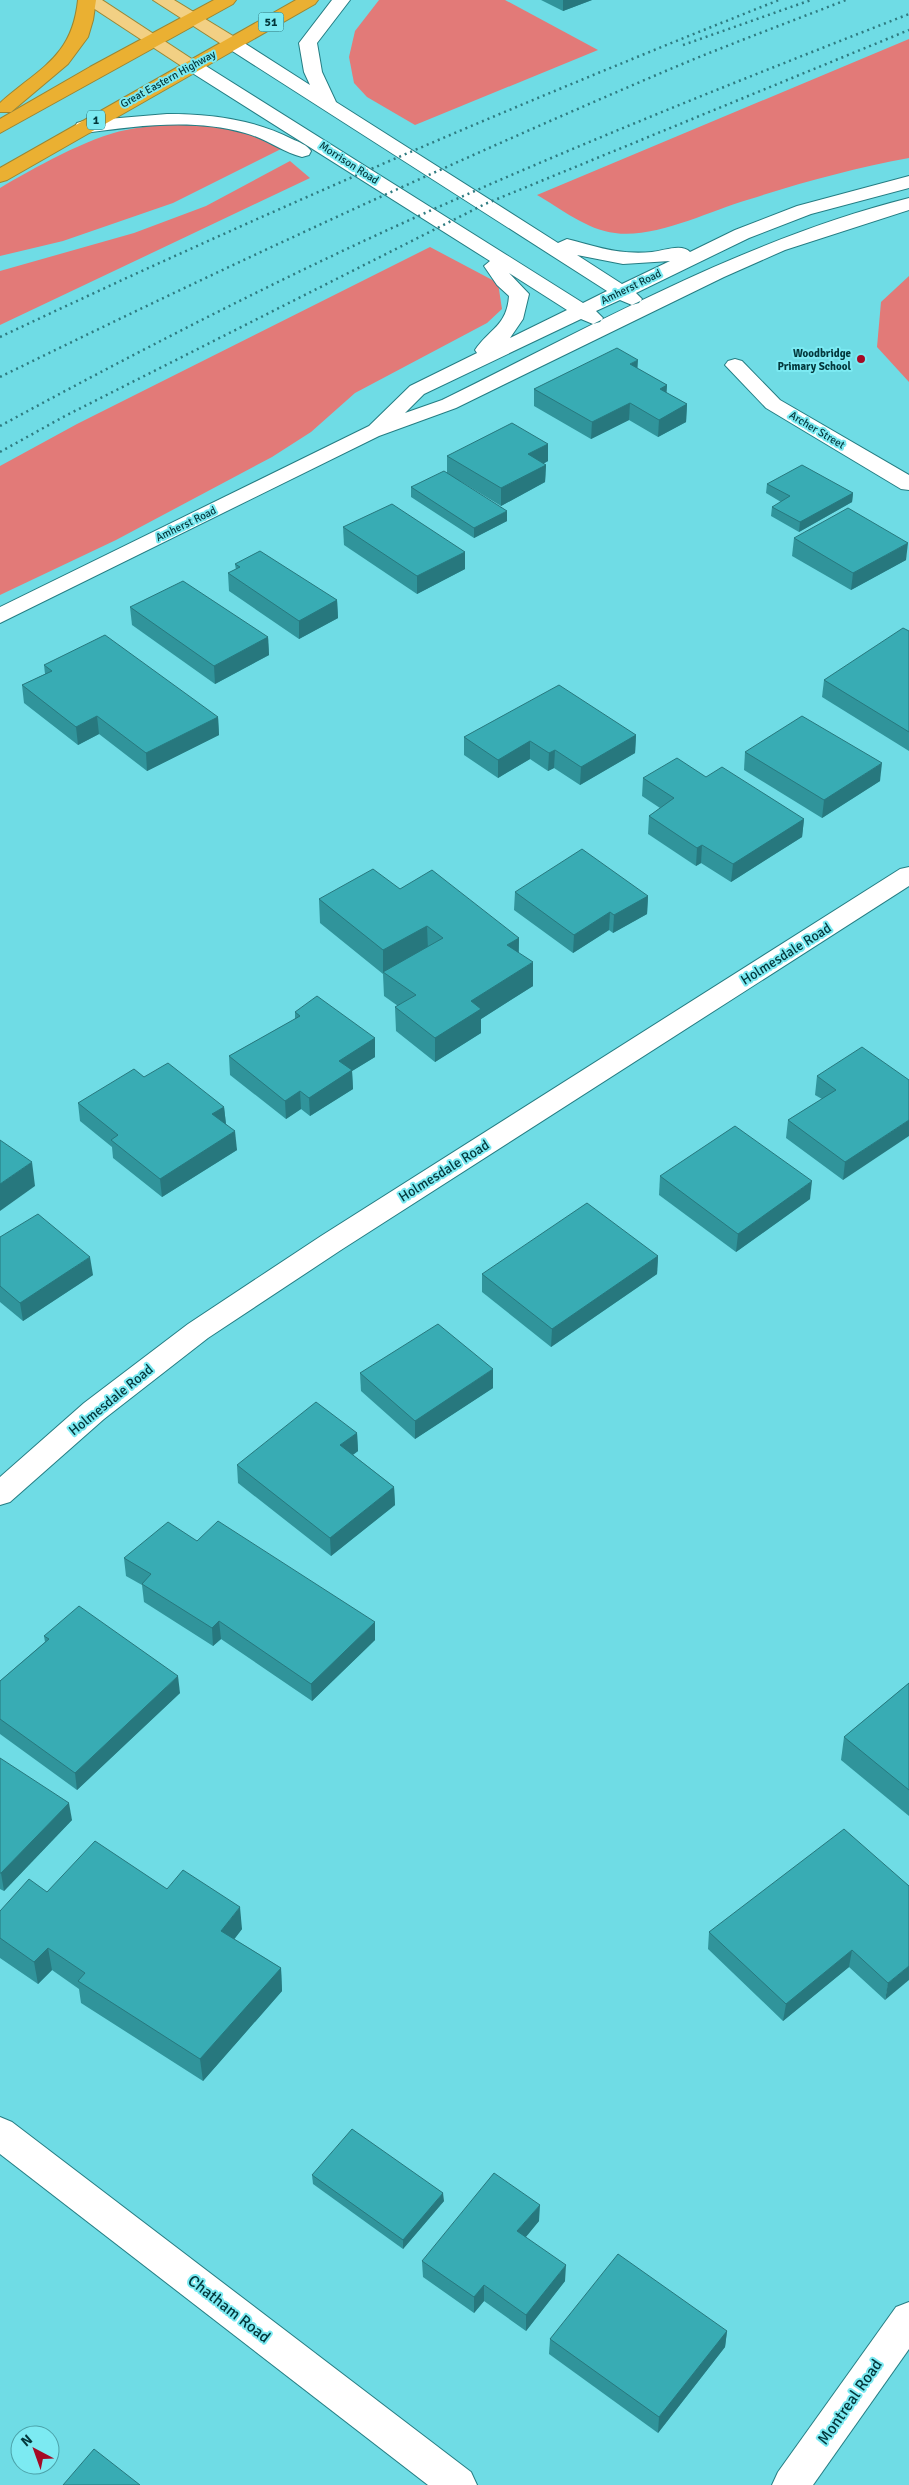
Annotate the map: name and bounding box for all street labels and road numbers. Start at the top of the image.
road number: 51 [258,13,284,32]
street label: Great Eastern Highway [118,47,219,111]
road number: 1 [87,110,105,130]
street label: Morrison Road [317,139,381,187]
street label: Amherst Road [599,267,664,307]
street label: Archer Street [787,408,847,452]
street label: Amherst Road [154,504,219,544]
street label: Holmesdale Road [738,919,834,989]
street label: Holmesdale Road [396,1136,492,1206]
street label: Holmesdale Road [65,1361,157,1439]
street label: Chatham Road [184,2271,274,2347]
street label: Montreal Road [813,2355,887,2449]

